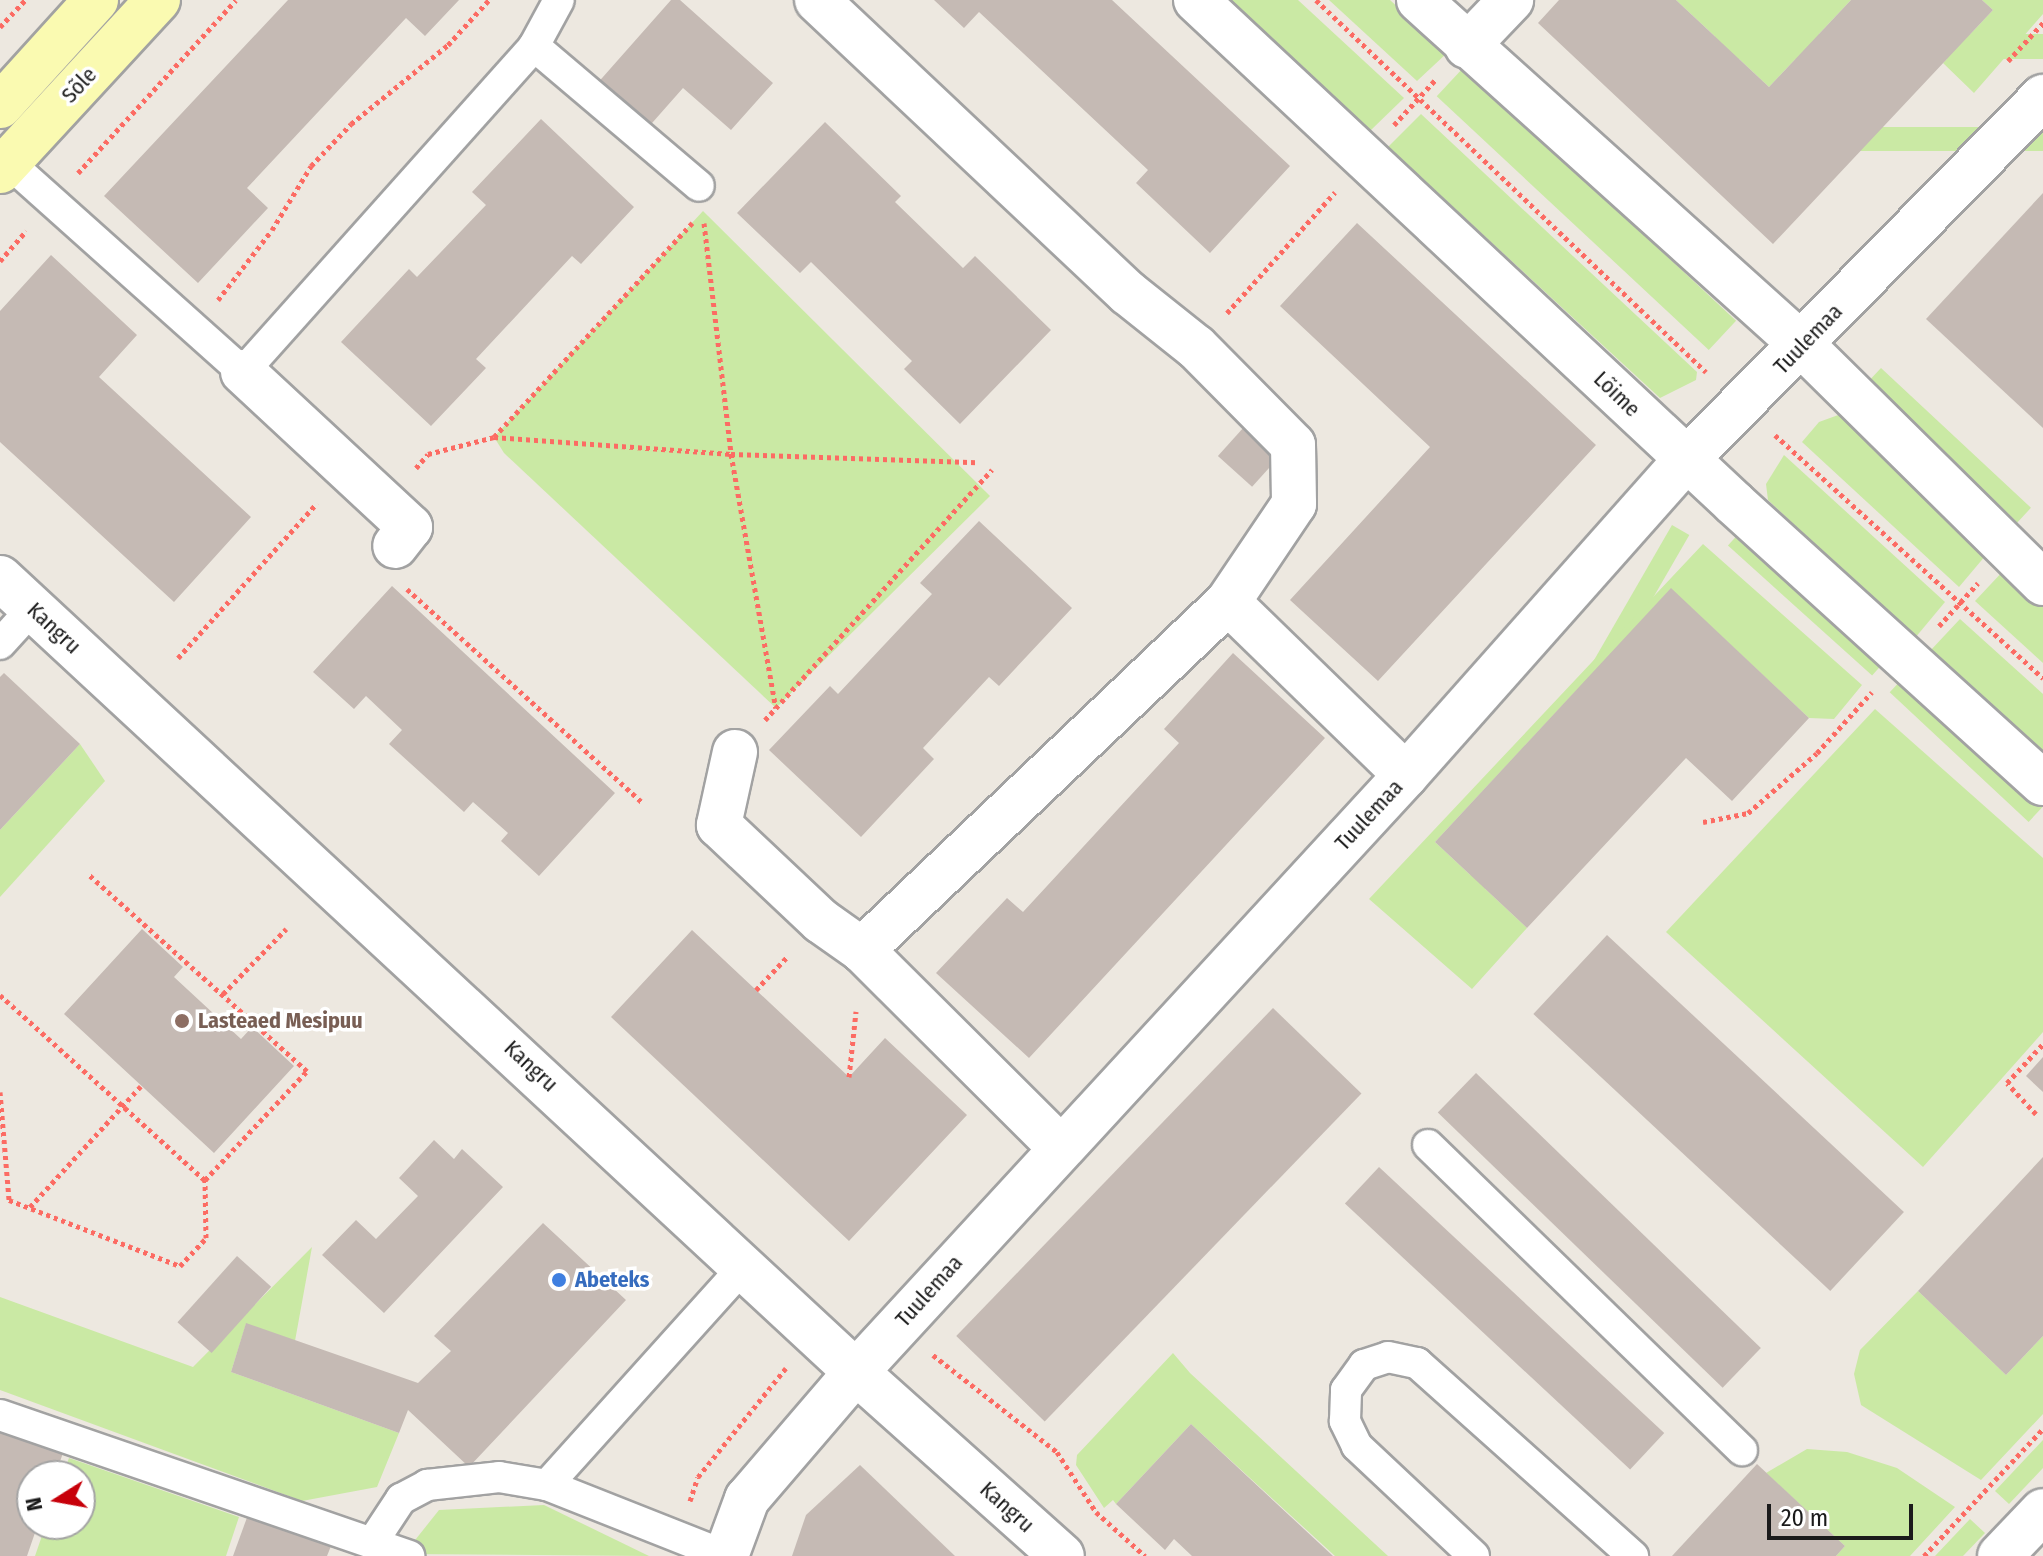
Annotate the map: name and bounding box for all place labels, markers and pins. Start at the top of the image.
place label: Lasteaed Mesipuu [198,1008,363,1034]
marker: Lasteaed Mesipuu [173,1012,191,1030]
place label: Abeteks [575,1267,649,1293]
marker: Abeteks [550,1271,568,1289]

